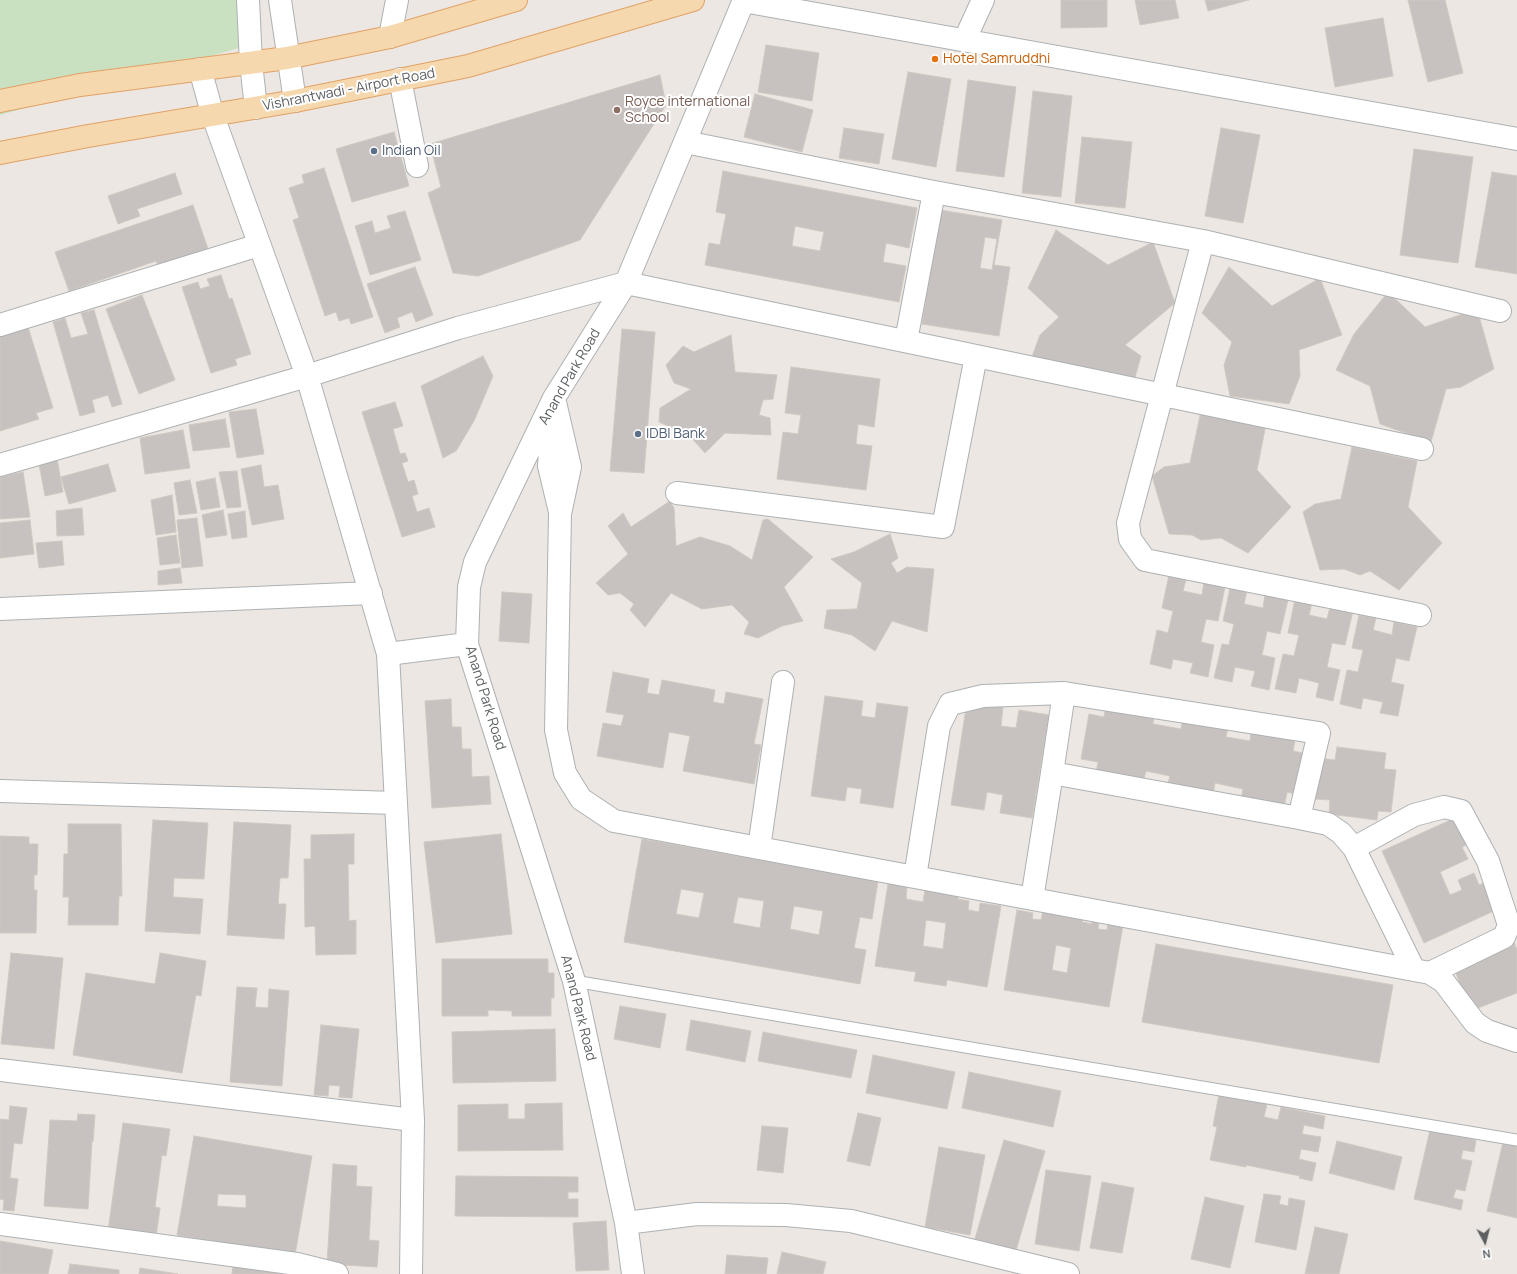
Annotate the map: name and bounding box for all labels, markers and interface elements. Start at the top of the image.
place label: Hotel Samruddhi [943,51,1050,67]
marker: Hotel Samruddhi [930,54,940,64]
street label: Vishrantwadi - Airport Road [261,65,437,115]
place label: Royce international School [625,94,750,126]
marker: Royce international School [612,105,622,115]
place label: Indian Oil [382,143,441,159]
marker: Indian Oil [369,146,379,156]
street label: Anand Park Road [536,326,604,428]
place label: IDBI Bank [646,426,705,442]
marker: IDBI Bank [633,429,643,439]
street label: Anand Park Road [461,644,509,752]
street label: Anand Park Road [557,953,599,1063]
north arrow [1465,1222,1505,1262]
text: N [1482,1246,1491,1262]

